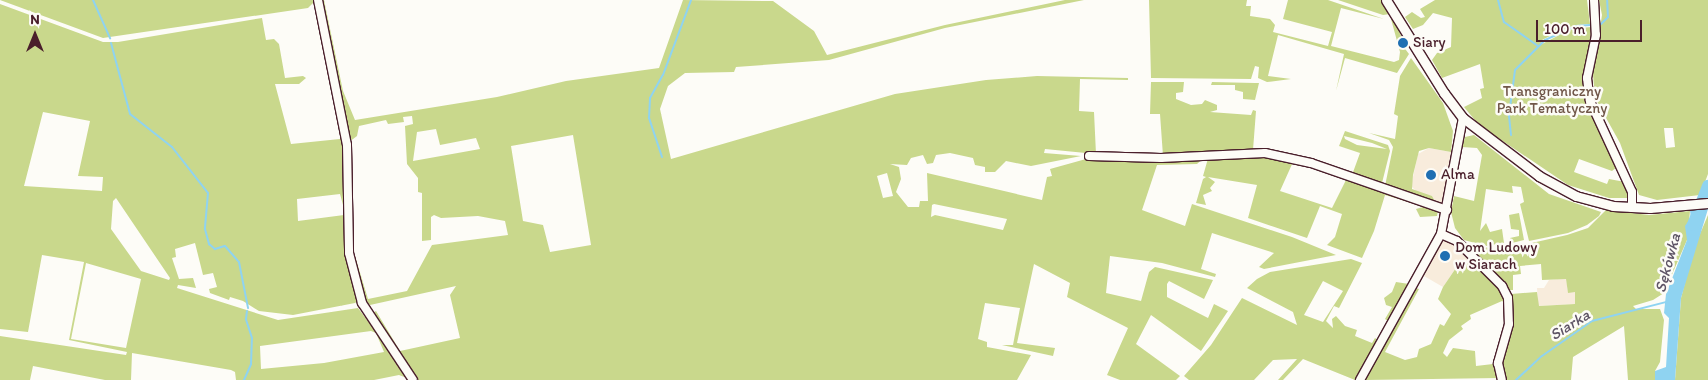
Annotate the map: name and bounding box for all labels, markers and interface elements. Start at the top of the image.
north arrow [10,10,60,60]
scale bar [1538,10,1644,42]
text: N [30,11,40,28]
text: 100 m [1544,20,1585,38]
place label: Siary [1413,34,1446,52]
marker: Siary [1397,37,1409,49]
park label: Transgraniczny Park Tematyczny [1497,82,1607,117]
place label: Alma [1441,166,1475,184]
marker: Alma [1425,169,1437,181]
water label: Sękówka [1651,231,1685,295]
place label: Dom Ludowy w Siarach [1455,238,1538,273]
marker: Dom Ludowy w Siarach [1439,250,1451,262]
water label: Siarka [1546,305,1594,345]

